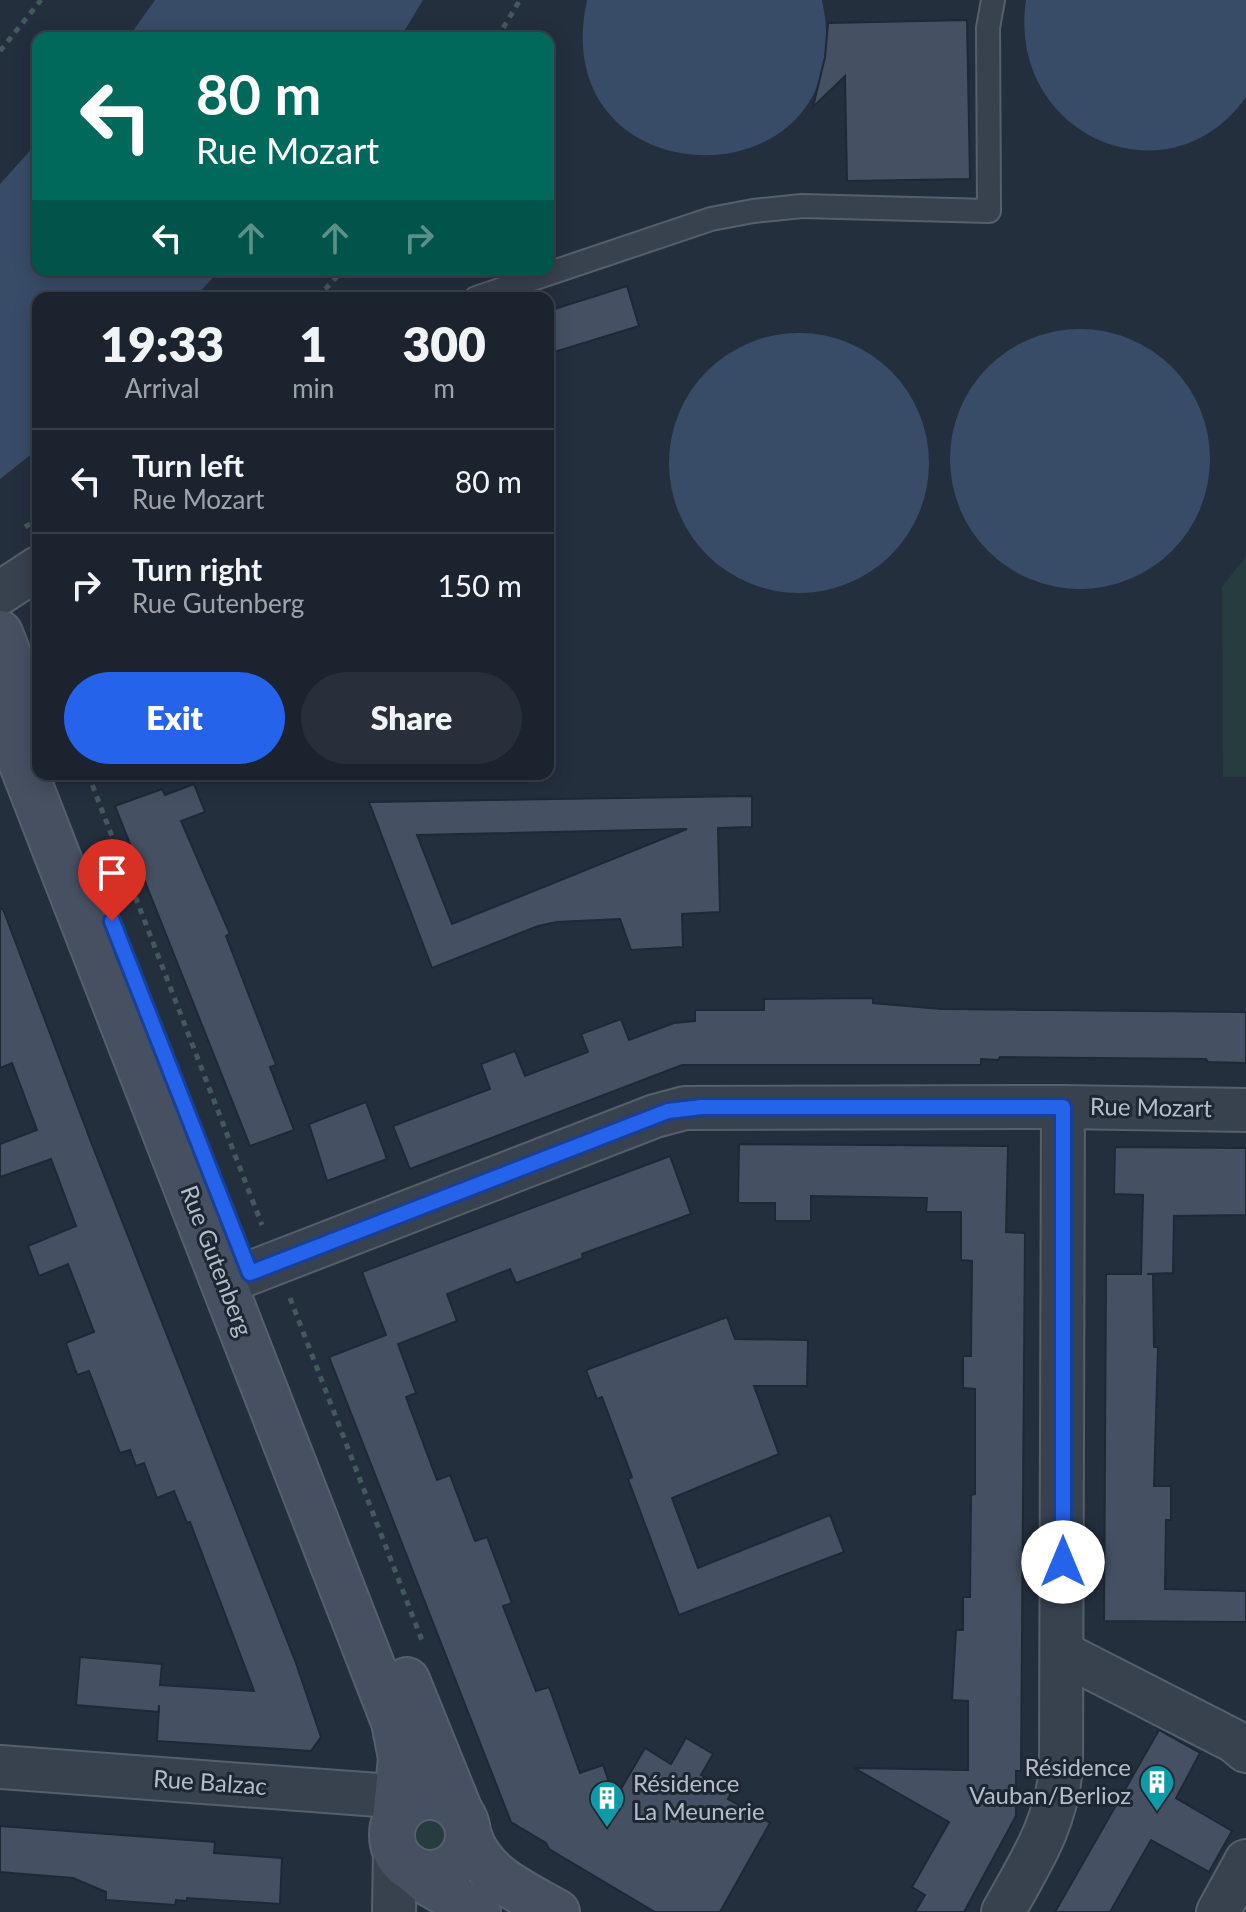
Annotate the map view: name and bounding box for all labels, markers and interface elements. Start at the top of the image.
text: 80 m [196,60,321,127]
icon: left [64,64,168,168]
text: Rue Mozart [196,128,379,172]
icon: left [145,216,189,260]
icon: ahead [229,216,273,260]
icon: ahead [313,216,357,260]
icon: right [397,216,441,260]
text: 19:33 [100,315,224,372]
text: 1 [299,315,327,372]
text: 300 [402,315,486,372]
text: Arrival [125,372,200,404]
text: min [292,372,334,404]
text: m [433,372,455,404]
text: Turn left [132,447,244,483]
icon: left [64,459,108,503]
text: 80 m [455,463,522,499]
text: Rue Mozart [132,483,264,515]
text: Turn right [132,551,262,587]
icon: right [64,563,108,607]
text: 150 m [437,567,522,603]
text: Rue Gutenberg [132,587,304,619]
button: Exit [64,672,285,764]
button: Share [301,672,522,764]
pin [78,839,146,921]
icon: arrive [90,851,134,895]
street label: Rue Mozart [1090,1091,1213,1122]
street label: Rue Gutenberg [175,1181,259,1340]
position arrow [1021,1520,1105,1604]
place label: Résidence Vauban/Berlioz [969,1752,1131,1809]
street label: Rue Balzac [152,1763,268,1800]
building icon: Résidence Vauban/Berlioz [1138,1763,1176,1813]
place label: Résidence La Meunerie [633,1768,765,1825]
building icon: Résidence La Meunerie [588,1779,626,1829]

